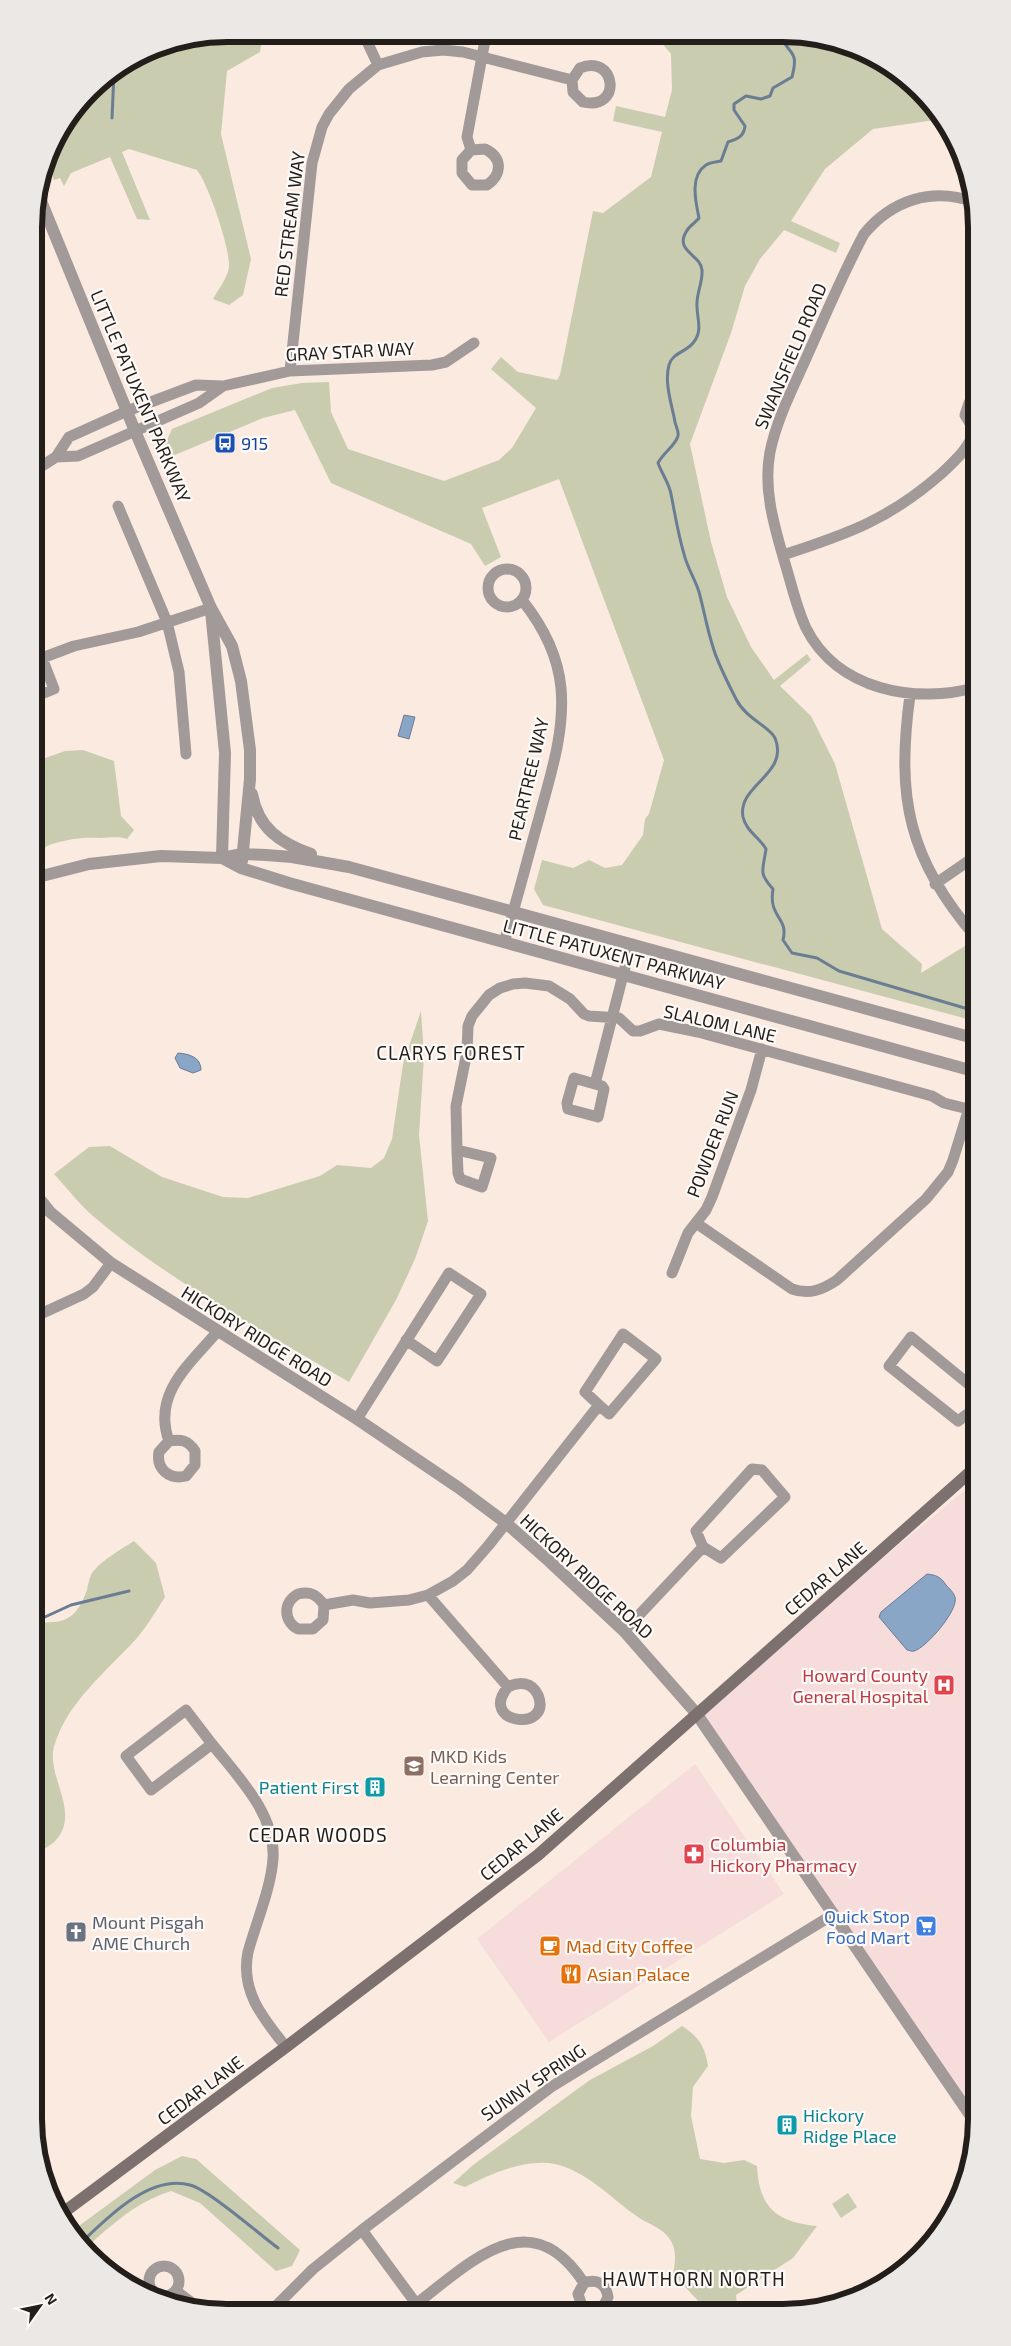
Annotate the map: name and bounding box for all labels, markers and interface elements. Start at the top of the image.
street label: RED STREAM WAY [269,149,309,298]
street label: SWANSFIELD ROAD [749,280,831,432]
street label: LITTLE PATUXENT PARKWAY [86,286,196,506]
street label: GRAY STAR WAY [285,337,416,365]
bus stop icon: 915 [213,431,237,455]
place label: 915 [241,432,268,454]
street label: PEARTREE WAY [503,715,553,843]
street label: LITTLE PATUXENT PARKWAY [501,914,728,994]
street label: SLALOM LANE [662,999,778,1047]
district label: CLARYS FOREST [376,1041,526,1064]
street label: POWDER RUN [682,1087,742,1201]
street label: HICKORY RIDGE ROAD [178,1281,336,1391]
street label: HICKORY RIDGE ROAD [516,1509,658,1643]
street label: CEDAR LANE [779,1536,871,1620]
place label: Howard County General Hospital [793,1664,929,1707]
hospital icon: Howard County General Hospital [932,1673,956,1697]
place label: MKD Kids Learning Center [430,1745,560,1788]
school or university icon: MKD Kids Learning Center [402,1754,426,1778]
building icon: Patient First [363,1775,387,1799]
place label: Patient First [259,1776,359,1798]
street label: CEDAR LANE [475,1803,567,1885]
district label: CEDAR WOODS [248,1823,388,1846]
place label: Columbia Hickory Pharmacy [710,1833,857,1876]
pharmacy icon: Columbia Hickory Pharmacy [682,1842,706,1866]
place label: Quick Stop Food Mart [824,1905,910,1948]
place label: Mount Pisgah AME Church [92,1911,204,1954]
supermarket icon: Quick Stop Food Mart [914,1914,938,1938]
church icon: Mount Pisgah AME Church [64,1920,88,1944]
cafe icon: Mad City Coffee [538,1934,562,1958]
place label: Mad City Coffee [566,1935,693,1957]
restaurant icon: Asian Palace [559,1962,583,1986]
place label: Asian Palace [587,1963,690,1985]
street label: SUNNY SPRING [476,2039,590,2125]
street label: CEDAR LANE [153,2051,247,2129]
place label: Hickory Ridge Place [803,2104,897,2147]
building icon: Hickory Ridge Place [775,2113,799,2137]
district label: HAWTHORN NORTH [602,2267,786,2290]
north arrow [15,2281,65,2331]
text: N [41,2290,61,2308]

